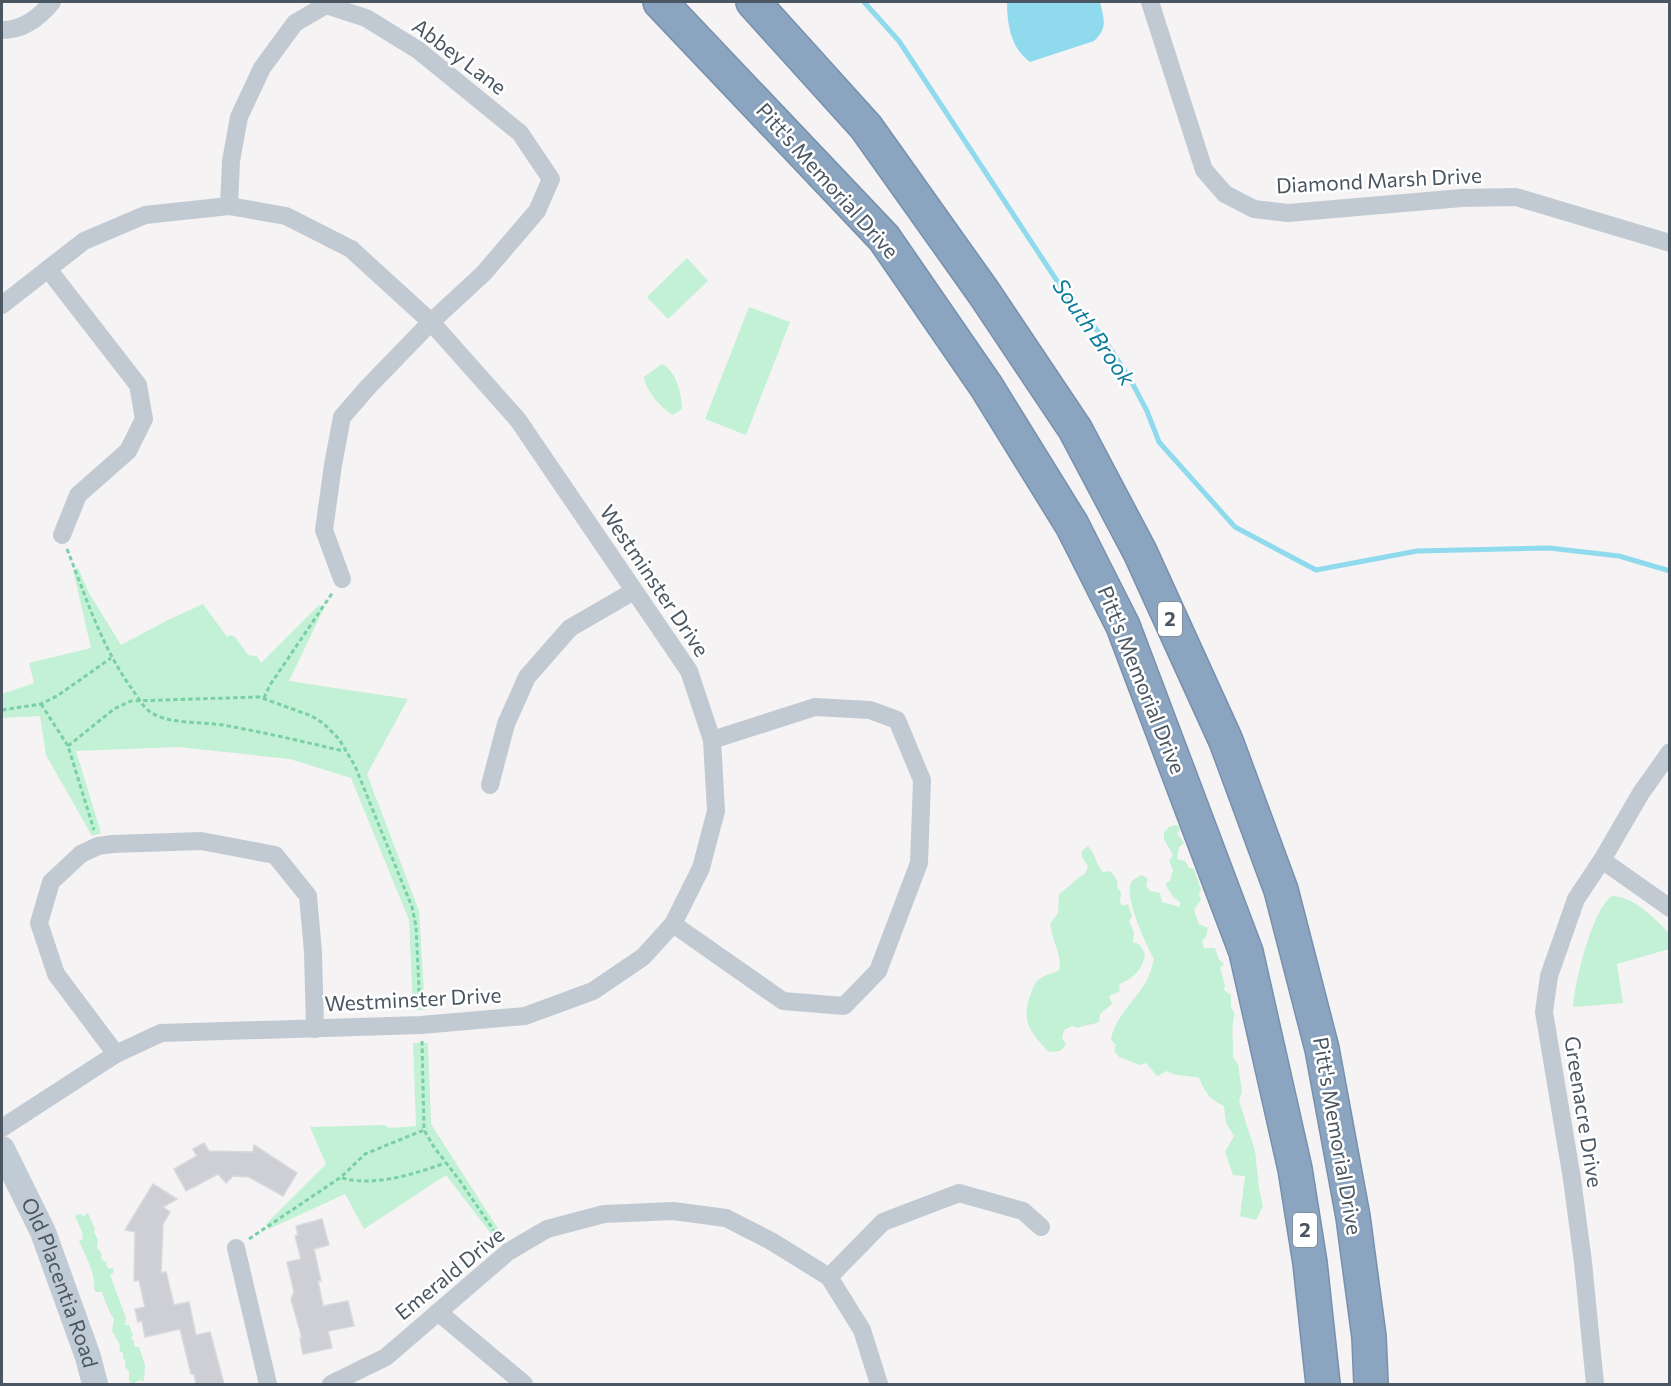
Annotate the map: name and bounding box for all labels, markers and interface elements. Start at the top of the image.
street label: Abbey Lane [408,12,512,99]
street label: Pitt's Memorial Drive [752,97,904,263]
street label: Diamond Marsh Drive [1275,162,1483,197]
water label: South Brook [1048,273,1142,392]
street label: Westminster Drive [595,500,715,661]
street label: Pitt's Memorial Drive [1093,582,1192,777]
road number: 2 [1158,602,1182,636]
street label: Westminster Drive [324,981,502,1016]
street label: Greenacre Drive [1560,1034,1609,1189]
street label: Pitt's Memorial Drive [1309,1035,1368,1237]
street label: Old Placentia Road [17,1193,104,1370]
road number: 2 [1293,1213,1317,1247]
street label: Emerald Drive [389,1221,509,1324]

